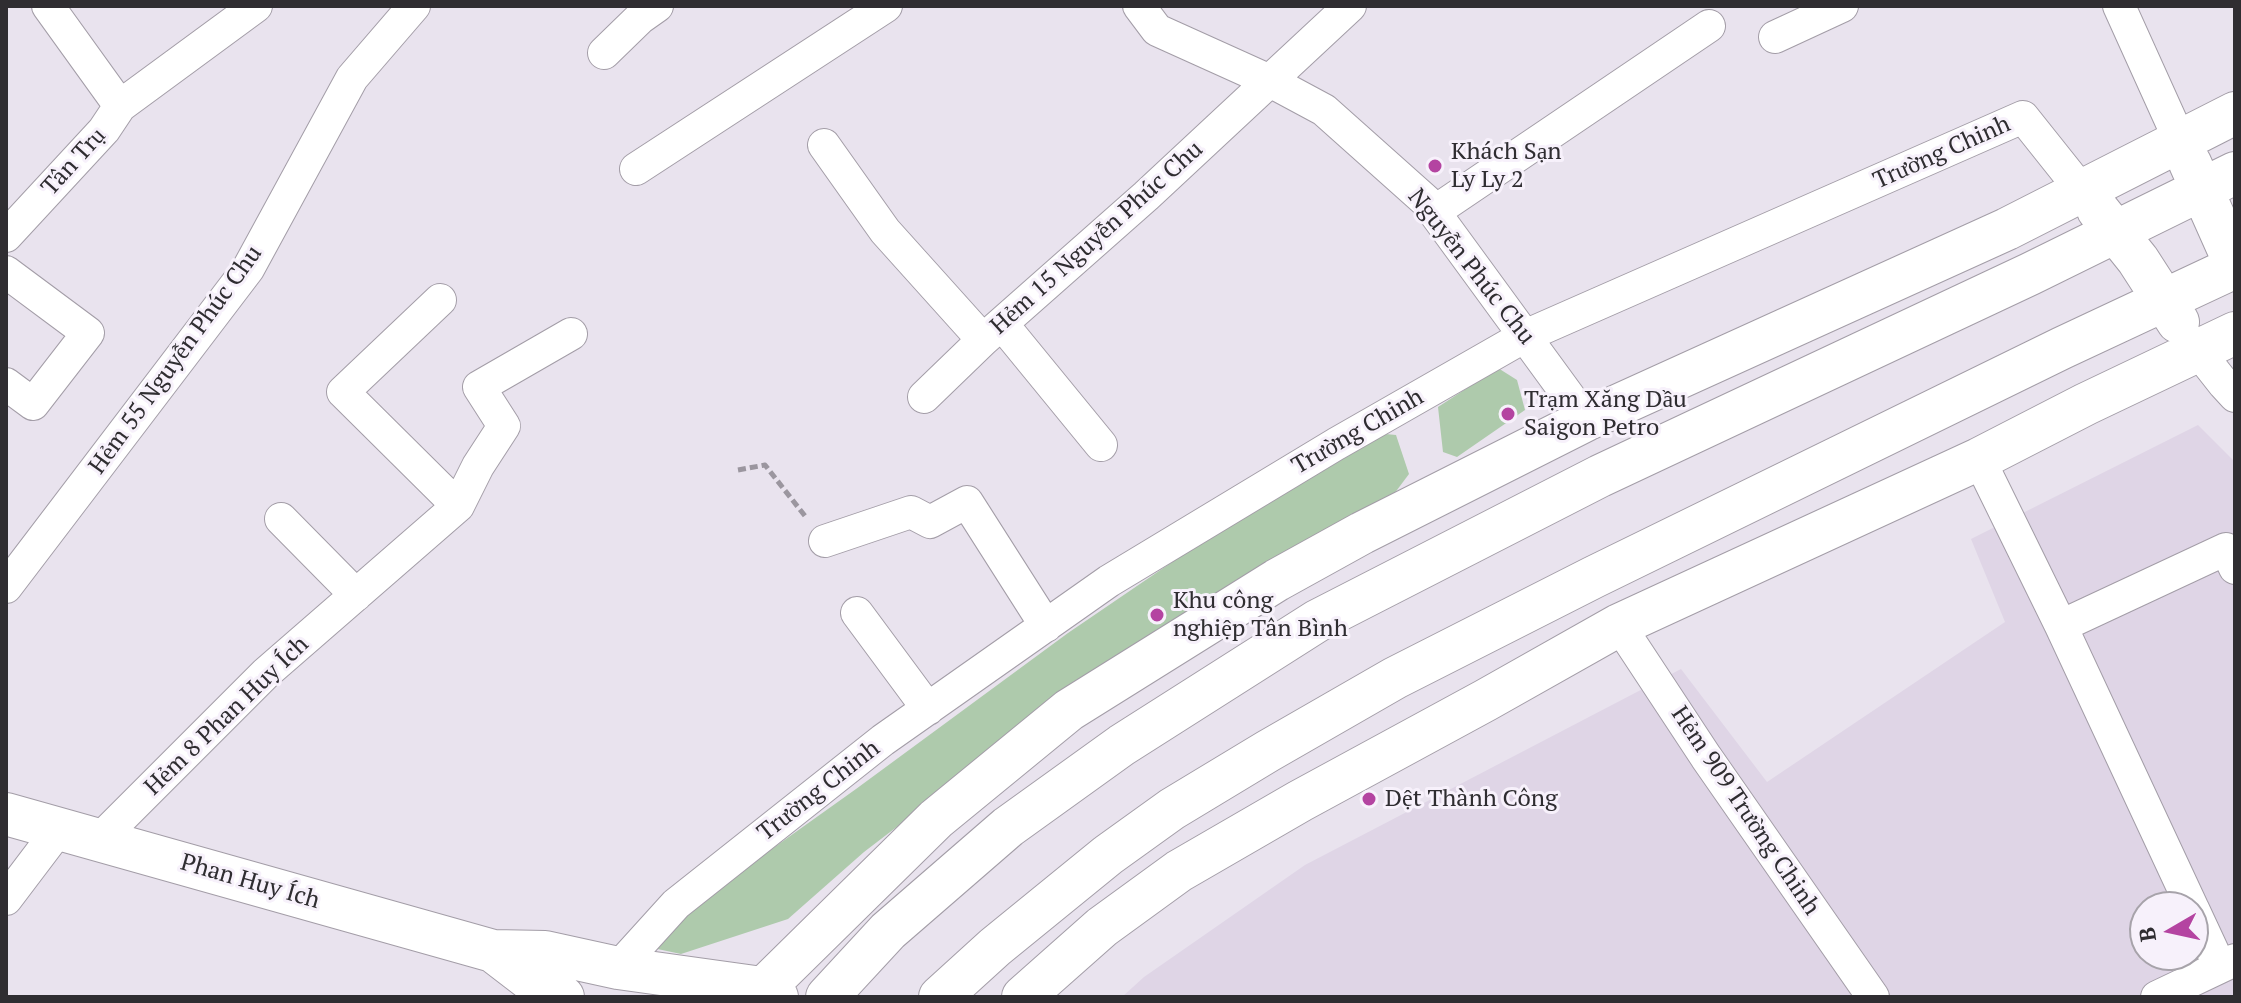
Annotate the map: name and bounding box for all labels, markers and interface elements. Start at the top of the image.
street label: Trường Chinh [1869,110,2015,196]
street label: Tân Trụ [36,122,112,202]
street label: Hẻm 15 Nguyễn Phúc Chu [985,135,1209,341]
place label: Khách Sạn Ly Ly 2 [1451,138,1562,194]
marker: Khách Sạn Ly Ly 2 [1426,157,1444,175]
street label: Nguyễn Phúc Chu [1401,184,1541,350]
street label: Hẻm 55 Nguyễn Phúc Chu [83,240,269,480]
street label: Trường Chinh [1287,383,1429,481]
place label: Trạm Xăng Dầu Saigon Petro [1524,386,1687,442]
marker: Trạm Xăng Dầu Saigon Petro [1499,405,1517,423]
place label: Khu công nghiệp Tân Bình [1173,587,1348,643]
marker: Khu công nghiệp Tân Bình [1148,606,1166,624]
street label: Hẻm 8 Phan Huy Ích [139,630,315,802]
street label: Hẻm 909 Trường Chinh [1664,701,1826,921]
street label: Trường Chinh [752,734,886,848]
place label: Dệt Thành Công [1385,785,1558,813]
marker: Dệt Thành Công [1360,790,1378,808]
street label: Phan Huy Ích [177,848,323,916]
north arrow [2129,891,2209,971]
text: B [2131,925,2162,944]

